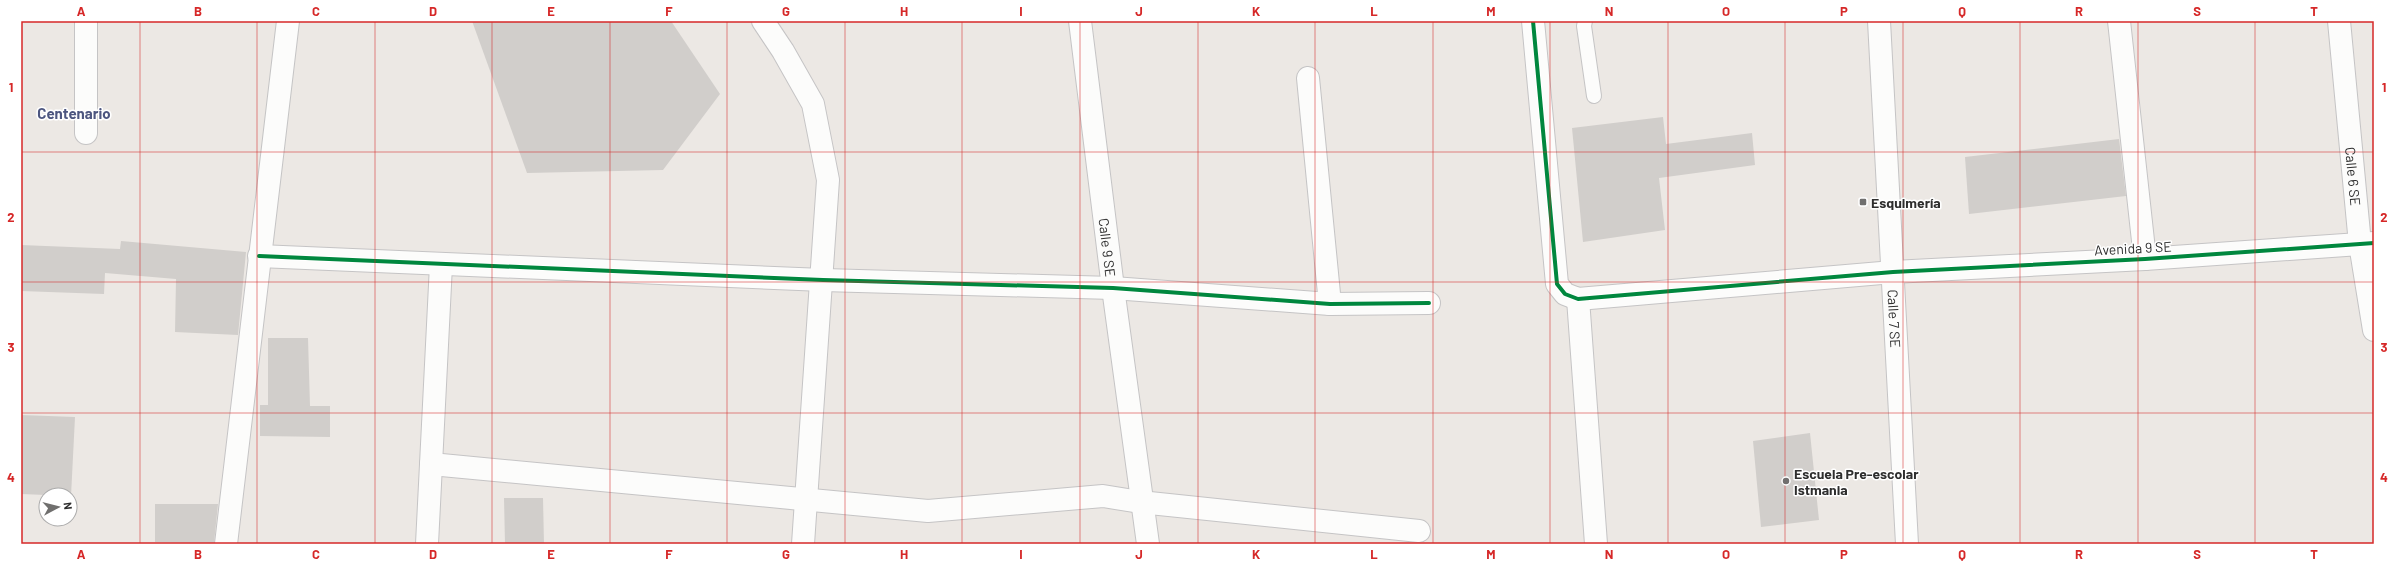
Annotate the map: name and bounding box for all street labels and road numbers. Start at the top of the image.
street label: Calle 6 SE [2342,146,2365,206]
street label: Calle 9 SE [1096,217,1120,278]
street label: Avenida 9 SE [2094,237,2172,259]
street label: Calle 7 SE [1885,289,1905,348]

